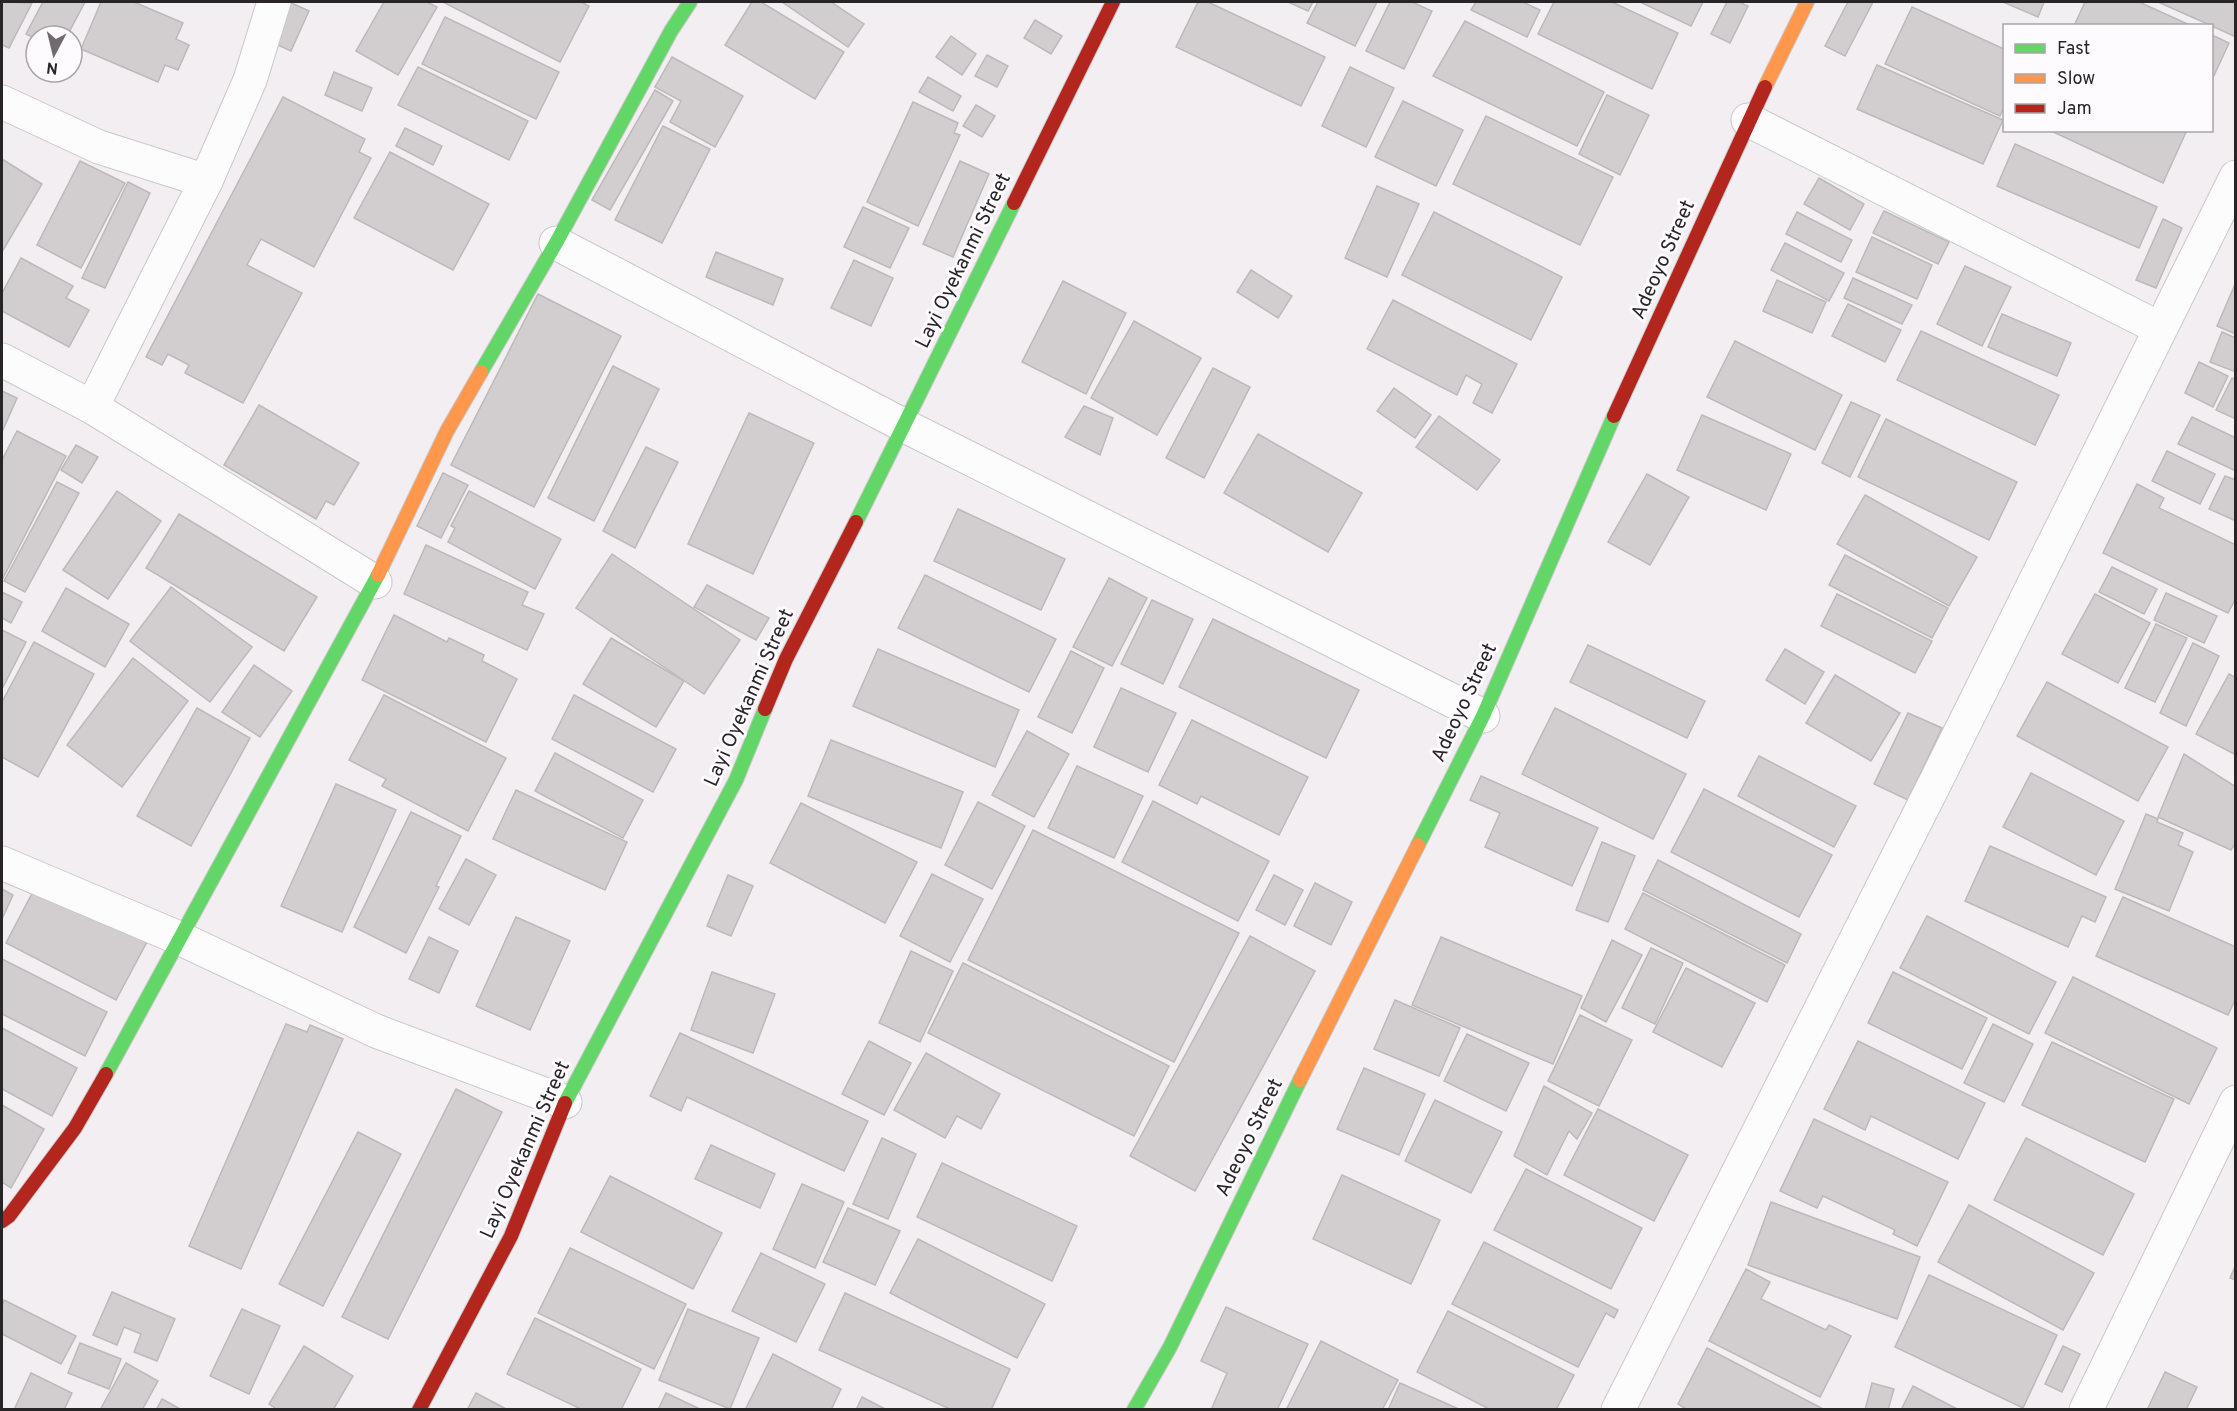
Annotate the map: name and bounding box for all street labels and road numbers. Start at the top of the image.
street label: Layi Oyekanmi Street [910,169,1018,353]
street label: Adeoyo Street [1626,196,1702,324]
street label: Layi Oyekanmi Street [699,605,801,791]
street label: Adeoyo Street [1426,639,1504,767]
street label: Layi Oyekanmi Street [475,1057,577,1243]
street label: Adeoyo Street [1210,1075,1290,1201]

